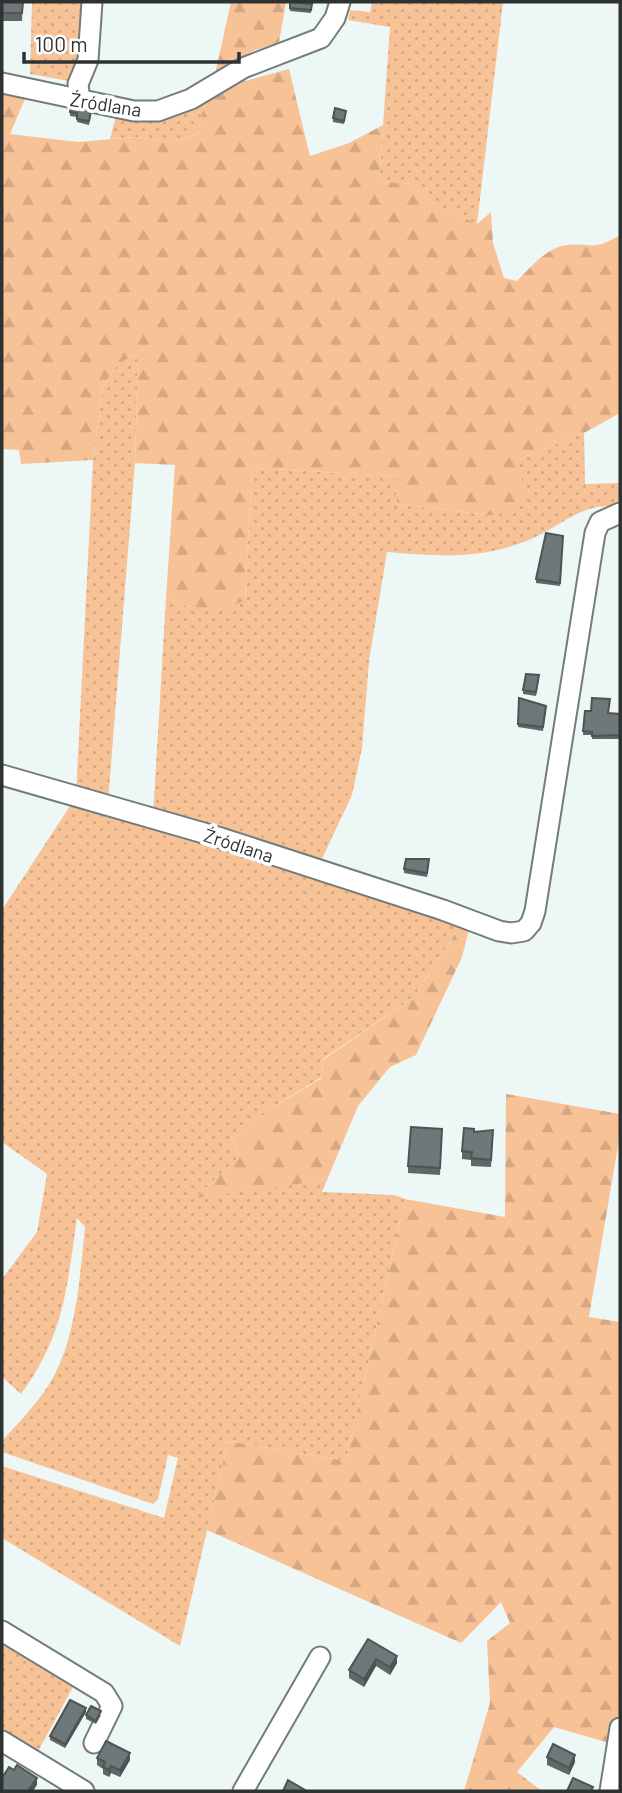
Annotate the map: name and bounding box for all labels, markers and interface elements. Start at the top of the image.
scale bar [24,21,240,65]
text: 100 m [35,31,88,56]
street label: Źródlana [69,87,143,121]
street label: Źródlana [201,823,277,867]

